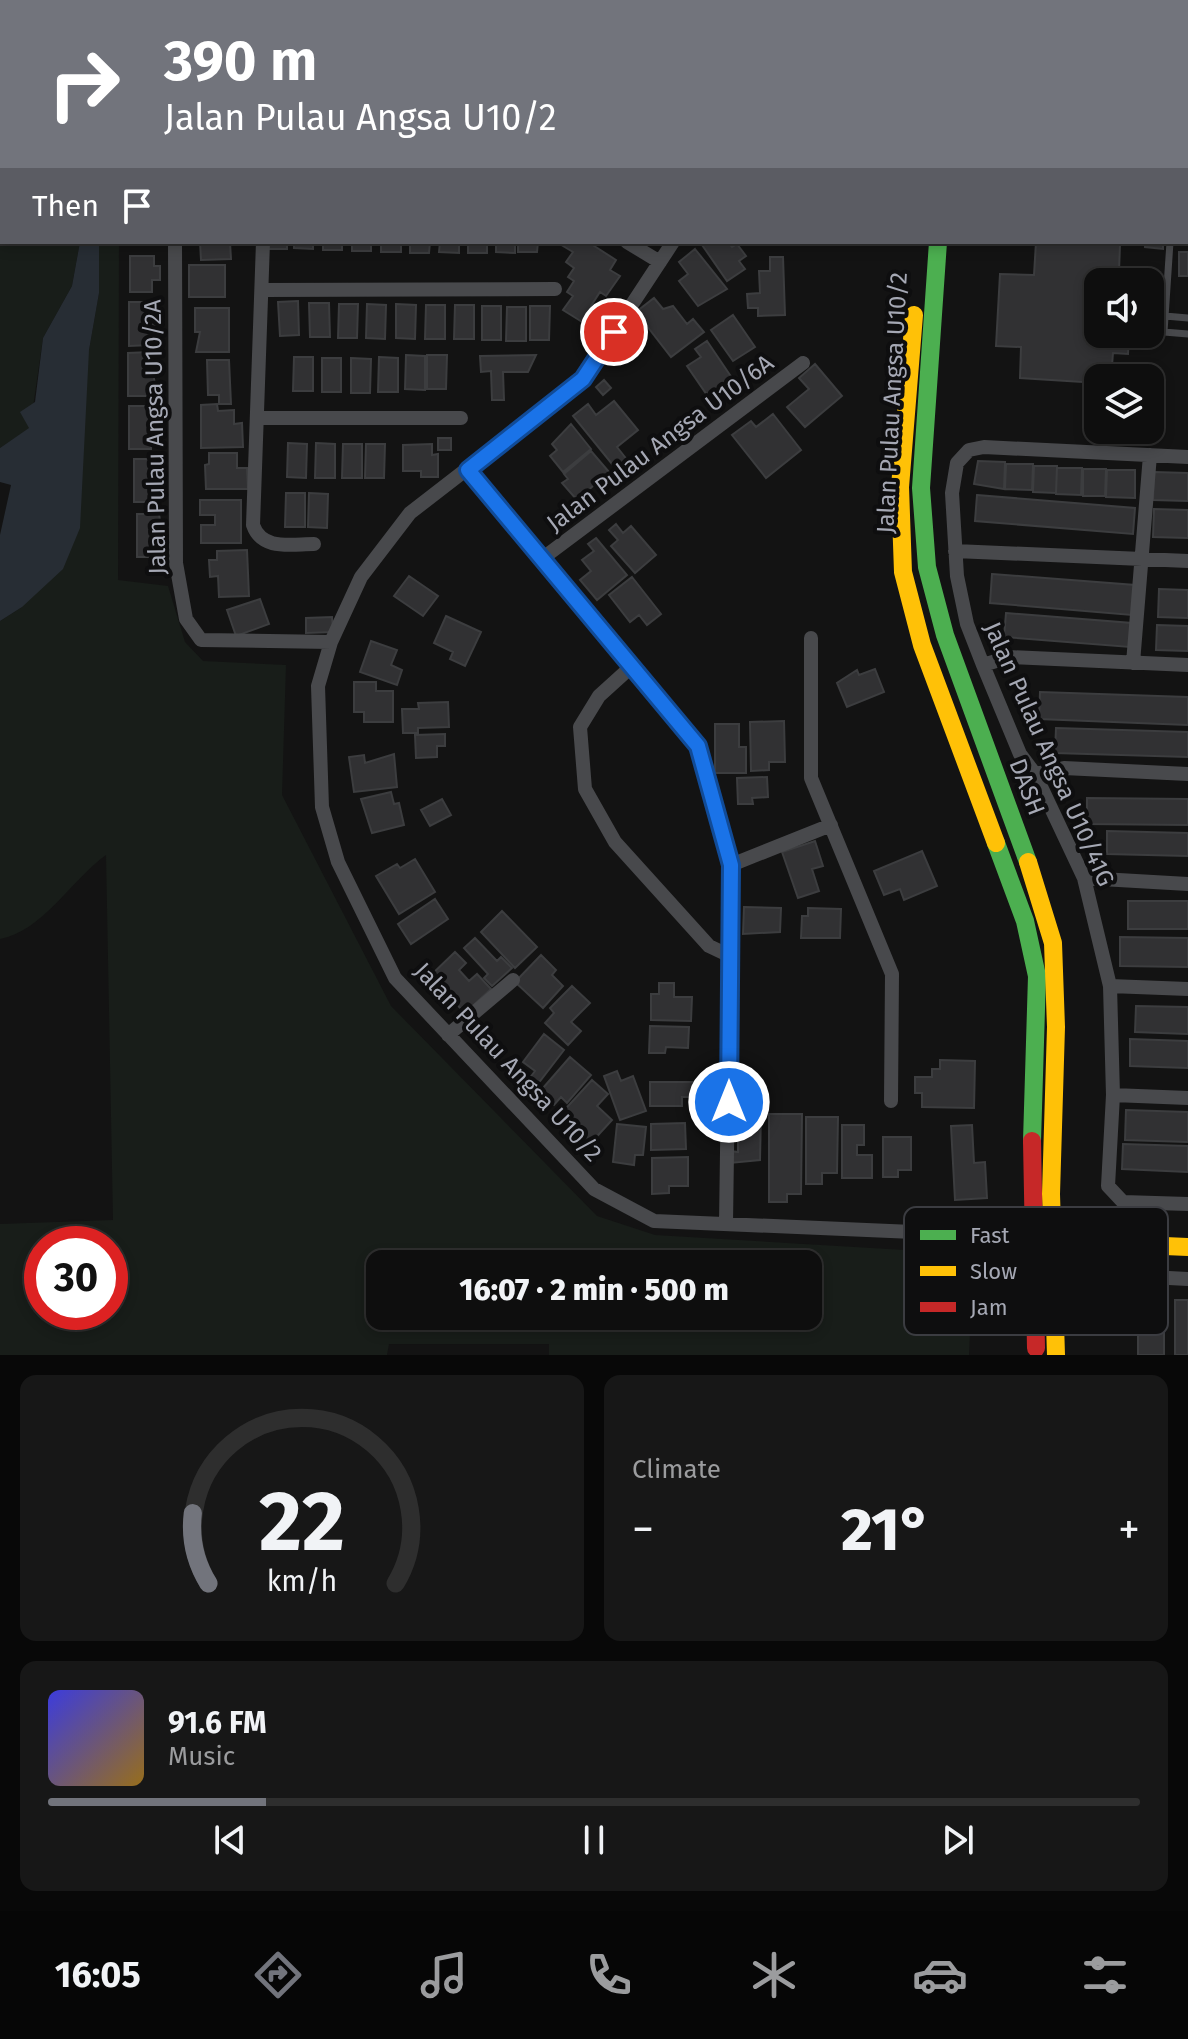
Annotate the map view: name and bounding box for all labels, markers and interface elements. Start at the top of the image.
text: 390 m [164,28,317,95]
icon: right [32,32,136,136]
text: Jalan Pulau Angsa U10/2 [164,96,557,140]
icon: arrive [115,184,159,228]
text: Then [32,188,99,224]
map controls [1084,268,1164,444]
button: sound [1084,268,1164,348]
street label: Jalan Pulau Angsa U10/2 [871,272,913,534]
pin [580,298,648,366]
street label: Jalan Pulau Angsa U10/2A [139,299,171,575]
icon: arrive [592,310,636,354]
street label: Jalan Pulau Angsa U10/6A [541,348,779,537]
button: layers [1084,364,1164,444]
street label: Jalan Pulau Angsa U10/41G [978,617,1120,891]
street label: DASH [1003,755,1051,819]
street label: Jalan Pulau Angsa U10/2 [409,957,607,1167]
position arrow [687,1060,771,1144]
legend [904,1207,1168,1335]
text: Fast [970,1222,1010,1249]
speed limit sign: 30 [24,1226,128,1330]
text: Slow [970,1258,1017,1285]
text: 16:07 · 2 min · 500 m [459,1272,729,1308]
text: Jam [970,1294,1008,1321]
text: Climate [632,1454,721,1485]
text: 22 [259,1472,345,1572]
text: 21° [841,1494,931,1566]
text: − [632,1503,654,1556]
text: + [1118,1503,1140,1556]
text: km/h [267,1564,337,1599]
text: 91.6 FM [168,1705,266,1741]
text: Music [168,1741,235,1772]
icon: previous [208,1818,252,1862]
icon: pause [572,1818,616,1862]
icon: next [936,1818,980,1862]
icon: directions [250,1947,306,2003]
icon: music [416,1947,472,2003]
icon: phone [581,1947,637,2003]
icon: climate [746,1947,802,2003]
icon: car [912,1947,968,2003]
icon: filters [1077,1947,1133,2003]
text: 16:05 [55,1953,141,1997]

